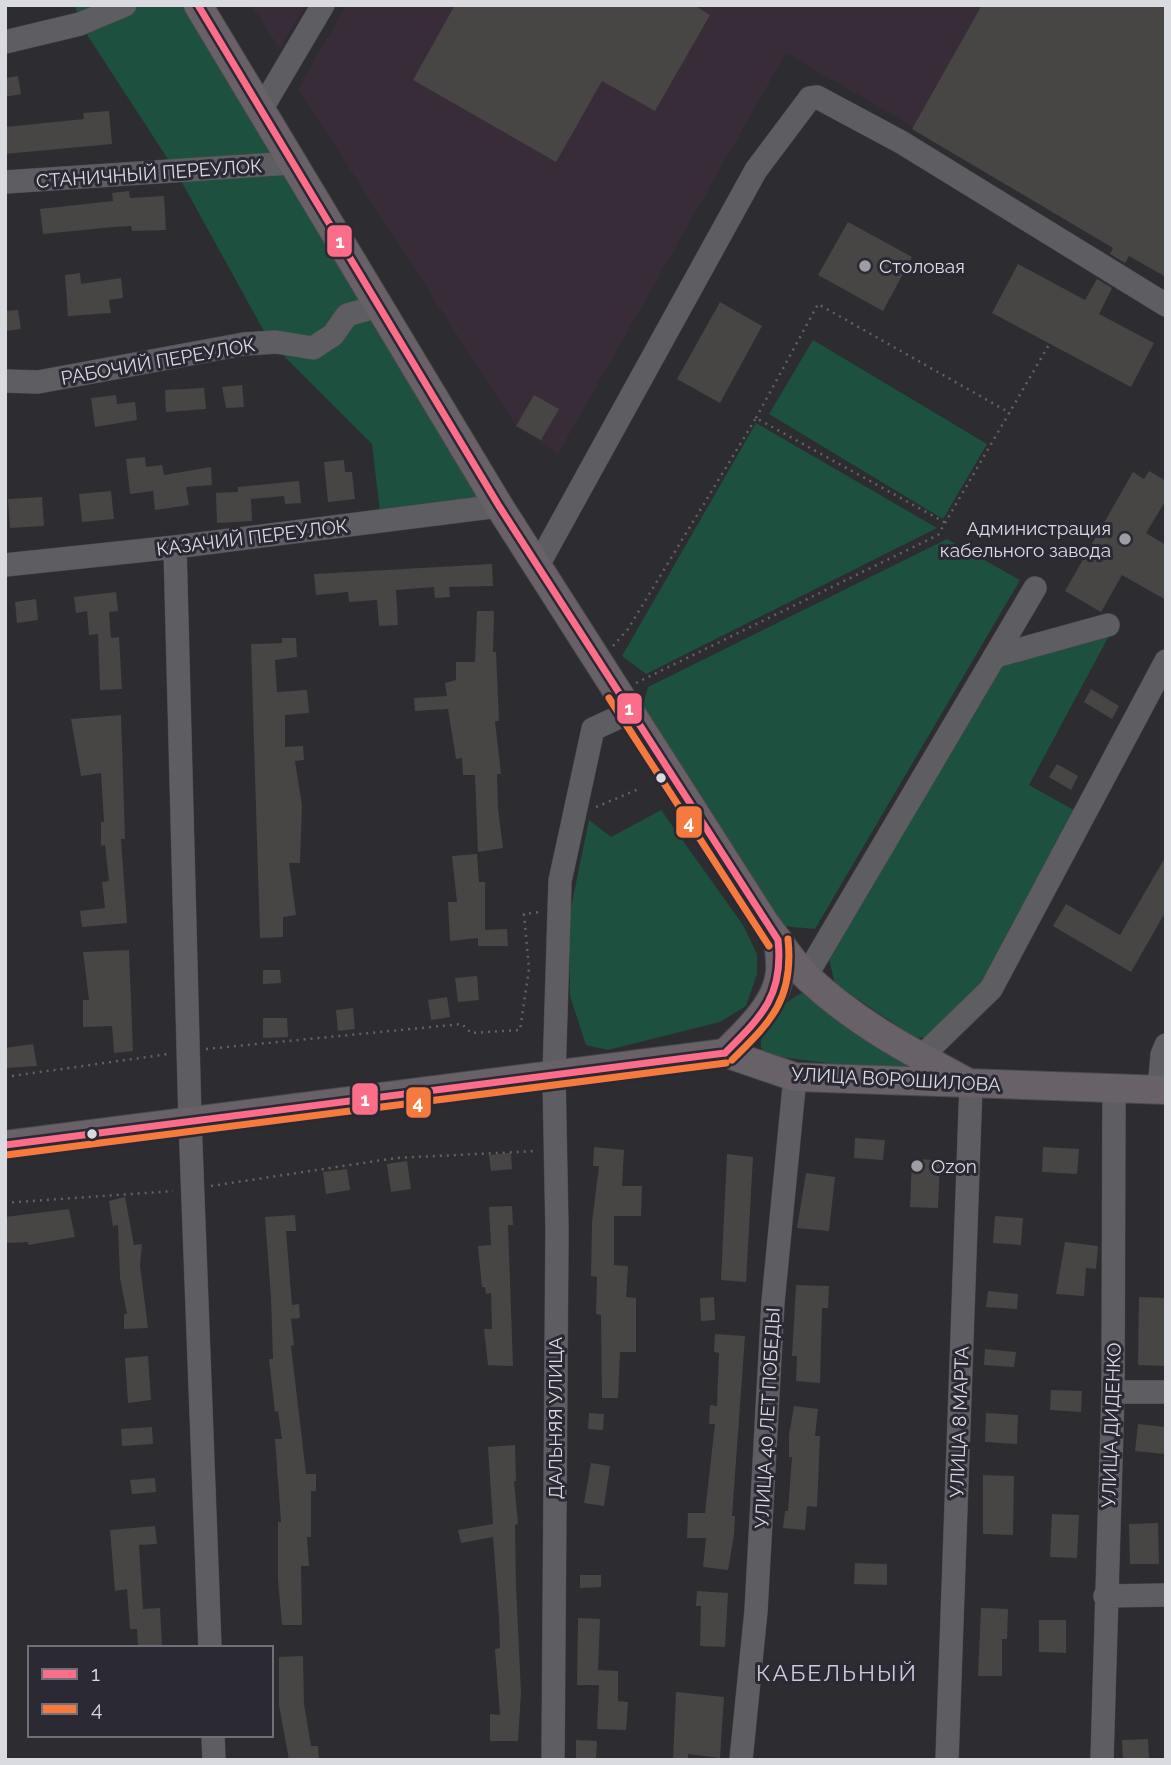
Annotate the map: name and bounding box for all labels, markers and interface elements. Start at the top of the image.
street label: СТАНИЧНЫЙ ПЕРЕУЛОК [35,154,263,192]
line badge: 1 [326,224,353,258]
text: 1 [335,230,345,252]
place label: Столовая [879,255,965,277]
marker: Столовая [857,258,873,274]
street label: РАБОЧИЙ ПЕРЕУЛОК [59,333,257,389]
street label: КАЗАЧИЙ ПЕРЕУЛОК [155,514,349,560]
place label: Администрация кабельного завода [940,517,1111,561]
marker: Администрация кабельного завода [1117,531,1133,547]
line badge: 1 [616,692,643,725]
text: 1 [624,697,634,719]
unlabelled marker [654,771,668,785]
line badge: 4 [675,805,703,839]
text: 4 [684,811,695,833]
street label: УЛИЦА ВОРОШИЛОВА [791,1063,1001,1095]
line badge: 1 [351,1082,379,1116]
line badge: 4 [405,1086,432,1119]
text: 1 [360,1088,370,1110]
text: 4 [413,1091,424,1113]
unlabelled marker [85,1127,99,1141]
place label: Ozon [931,1155,977,1177]
marker: Ozon [909,1158,925,1174]
street label: УЛИЦА 40 ЛЕТ ПОБЕДЫ [750,1307,784,1529]
street label: ДАЛЬНЯЯ УЛИЦА [544,1337,566,1499]
street label: УЛИЦА ДИДЕНКО [1097,1342,1125,1508]
street label: УЛИЦА 8 МАРТА [945,1346,973,1498]
legend [28,1646,273,1737]
district label: КАБЕЛЬНЫЙ [756,1659,918,1686]
text: 1 [91,1661,100,1686]
text: 4 [91,1696,102,1721]

